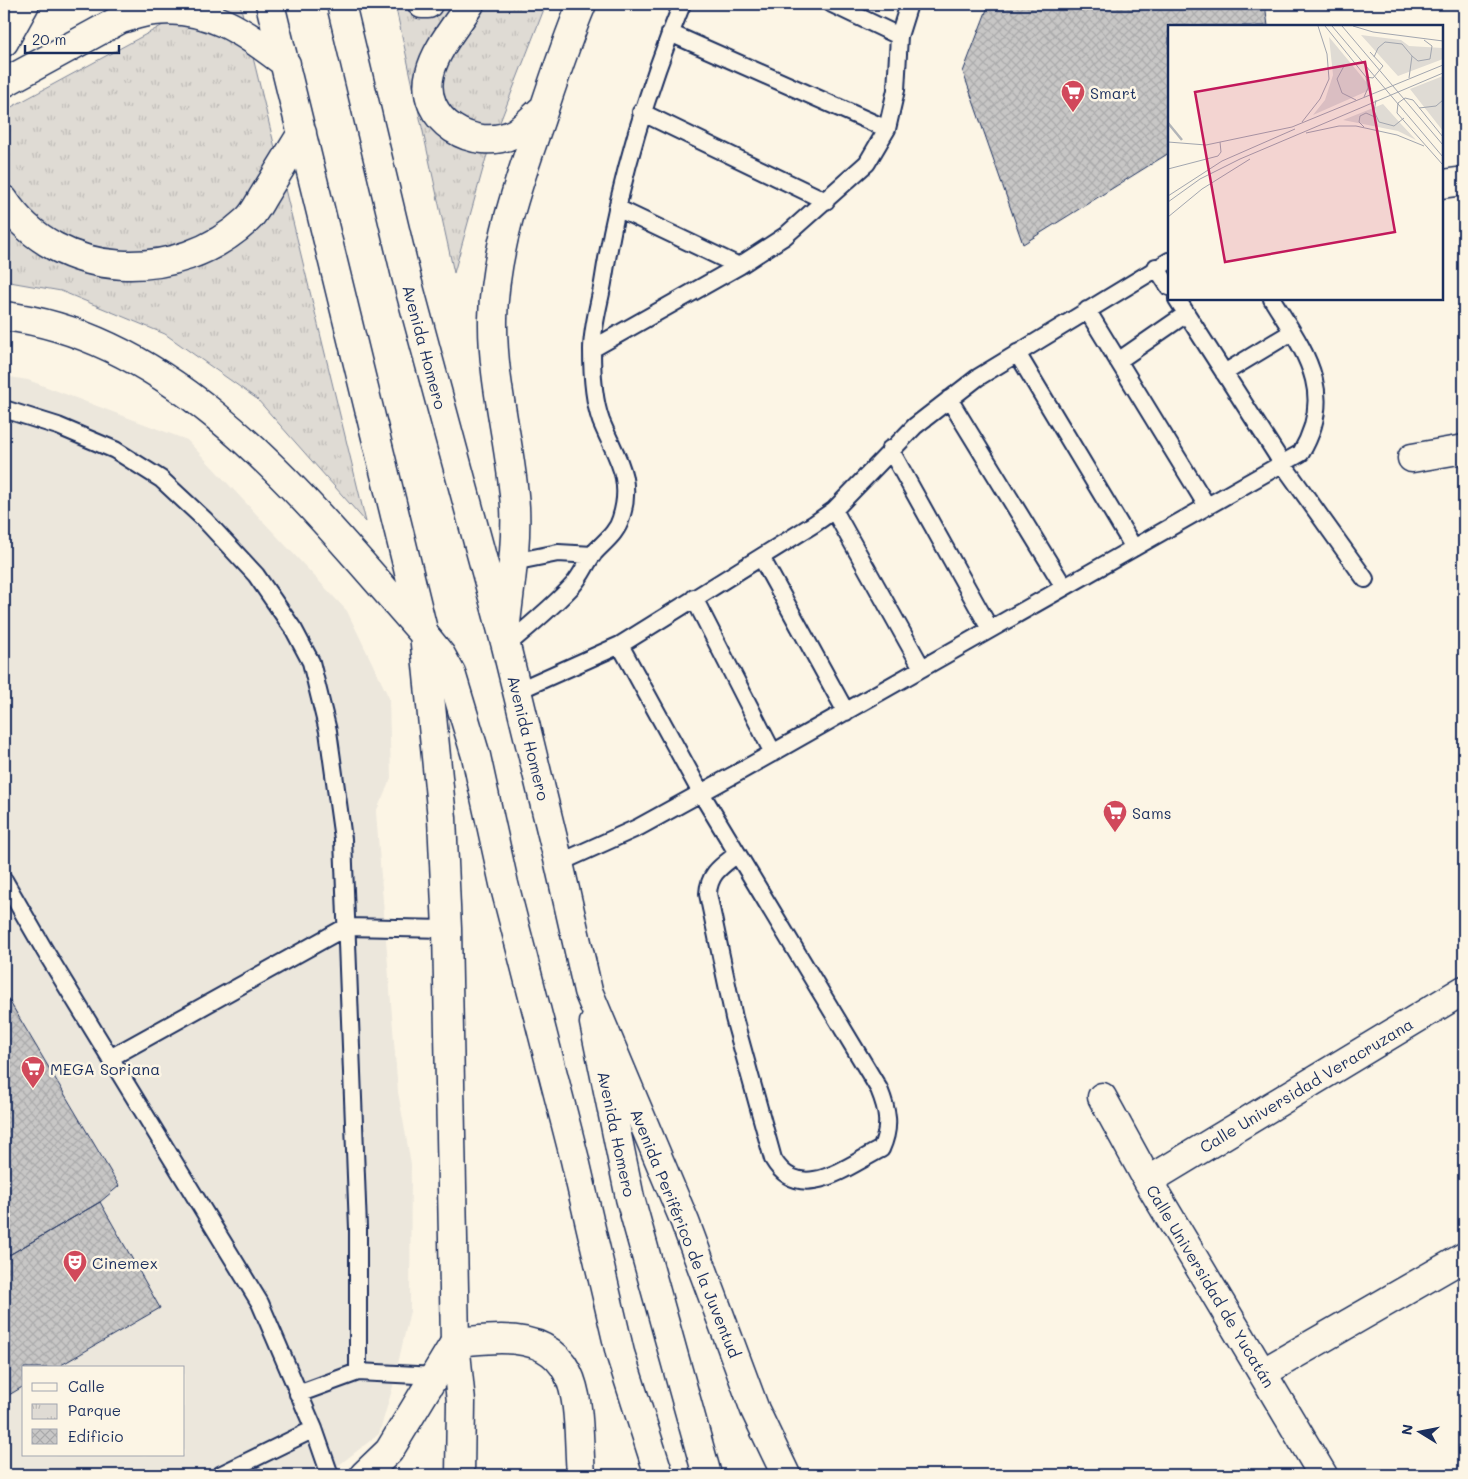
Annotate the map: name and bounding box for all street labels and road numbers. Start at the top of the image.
street label: Avenida Homero [398,283,452,411]
street label: Avenida Homero [503,673,555,803]
street label: Calle Universidad Veracruzana [1195,1013,1417,1157]
street label: Avenida Homero [593,1069,641,1199]
street label: Avenida Periférico de la Juventud [626,1105,746,1361]
street label: Calle Universidad de Yucatán [1142,1181,1280,1391]

